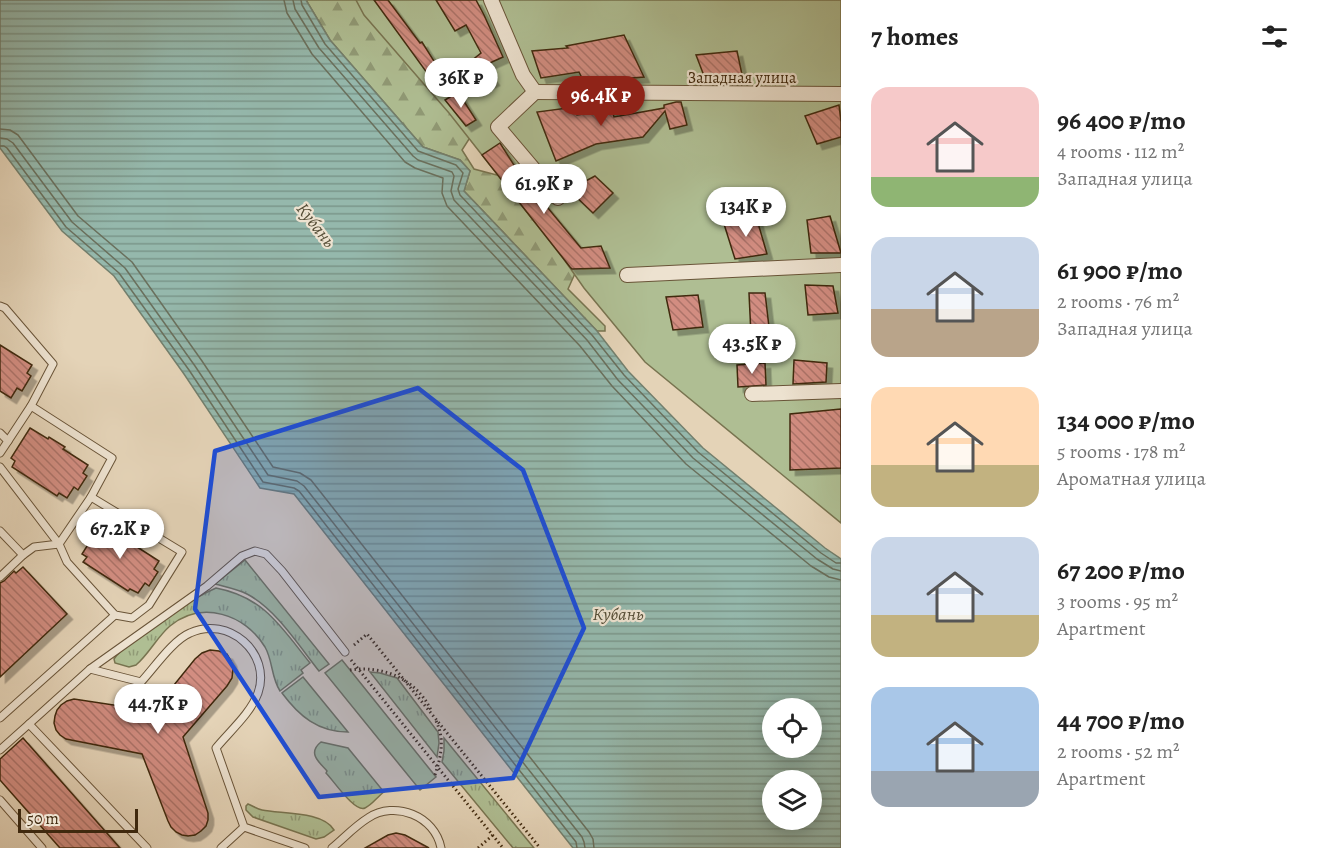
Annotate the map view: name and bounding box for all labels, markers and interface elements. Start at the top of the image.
text: 7 homes [871,19,959,54]
icon: filters [1258,20,1291,53]
pin: 36K ₽ [419,58,503,109]
text: 36K ₽ [439,64,483,91]
street label: Западная улица [688,67,797,89]
pin: 96.4K ₽ [546,76,656,127]
text: 96.4K ₽ [571,82,631,109]
text: 96 400 ₽/mo [1057,103,1186,138]
icon: home [919,111,991,183]
text: 4 rooms · 112 m² [1057,138,1184,165]
pin: 61.9K ₽ [489,164,599,215]
text: Западная улица [1057,165,1193,192]
text: 61.9K ₽ [515,170,573,197]
pin: 134K ₽ [697,187,795,238]
text: 134K ₽ [720,193,772,220]
water label: Кубань [291,198,341,253]
text: 61 900 ₽/mo [1057,253,1183,288]
icon: home [919,261,991,333]
text: 2 rooms · 76 m² [1057,288,1179,315]
text: Западная улица [1057,315,1193,342]
pin: 43.5K ₽ [697,324,807,375]
text: 43.5K ₽ [723,330,781,357]
text: 134 000 ₽/mo [1057,403,1195,438]
icon: home [919,411,991,483]
text: 5 rooms · 178 m² [1057,438,1186,465]
text: Ароматная улица [1057,465,1206,492]
pin: 67.2K ₽ [65,509,175,560]
text: 67.2K ₽ [90,515,150,542]
text: 67 200 ₽/mo [1057,553,1185,588]
icon: home [919,561,991,633]
text: 3 rooms · 95 m² [1057,588,1178,615]
water label: Кубань [593,602,644,626]
text: Apartment [1057,615,1146,642]
pin: 44.7K ₽ [103,684,213,735]
text: 44.7K ₽ [128,690,188,717]
map controls [762,698,822,830]
button: locate [762,698,822,758]
text: 44 700 ₽/mo [1057,703,1185,738]
icon: home [919,711,991,783]
text: 2 rooms · 52 m² [1057,738,1180,765]
text: Apartment [1057,765,1146,792]
button: layers [762,770,822,830]
scale bar [18,806,138,834]
text: 50 m [27,808,59,830]

